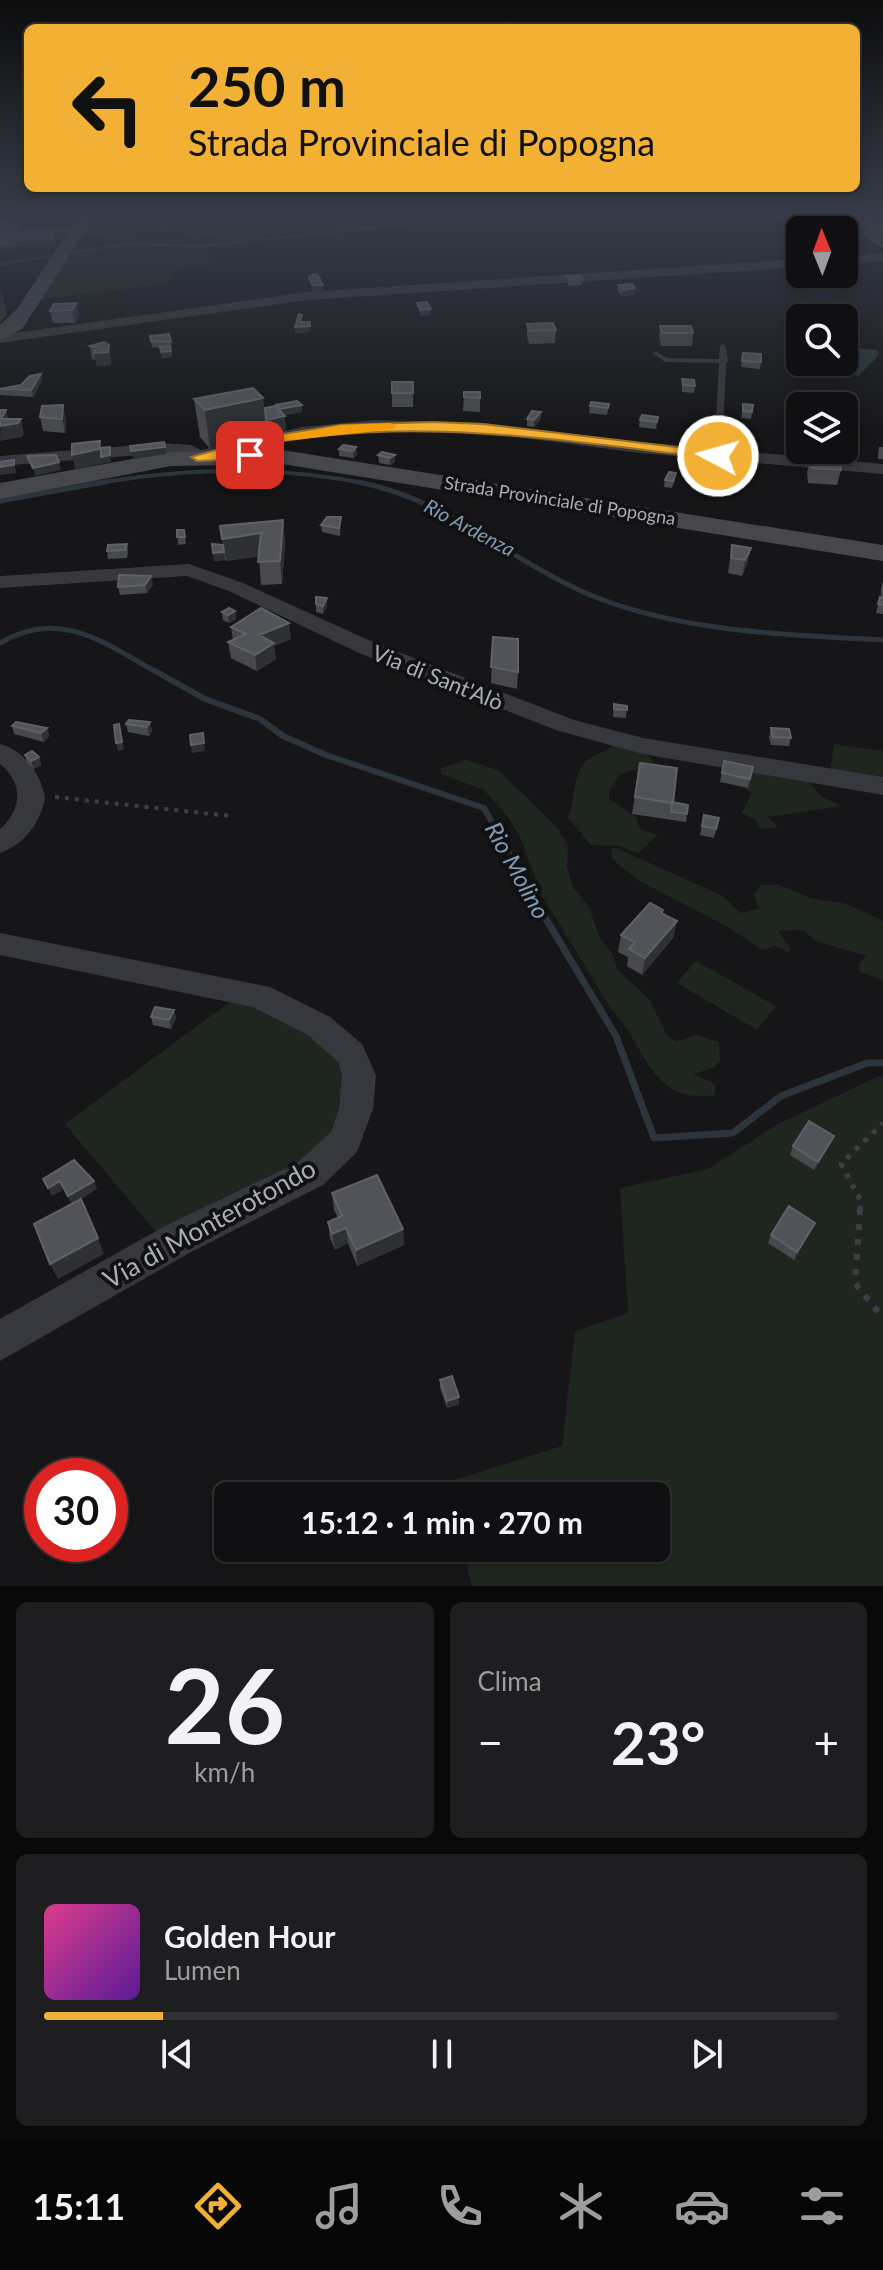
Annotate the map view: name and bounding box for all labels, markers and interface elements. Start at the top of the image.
text: 250 m [188,52,346,119]
icon: left [56,56,160,160]
text: Strada Provinciale di Popogna [188,120,655,164]
north arrow [786,216,858,288]
map controls [786,216,858,464]
button: search [786,304,858,376]
button: layers [786,392,858,464]
position arrow [676,414,760,498]
pin [216,421,284,489]
icon: arrive [228,433,272,477]
street label: Strada Provinciale di Popogna [443,471,677,529]
water label: Rio Ardenza [421,493,519,561]
street label: Via di Sant'Alò [369,639,507,715]
water label: Rio Molino [480,816,556,924]
street label: Via di Monterotondo [97,1151,321,1295]
speed limit sign: 30 [24,1458,128,1562]
text: 15:12 · 1 min · 270 m [301,1504,583,1540]
text: 26 [164,1641,285,1766]
text: Clima [478,1665,542,1697]
text: 23° [611,1706,706,1778]
text: − [478,1716,503,1768]
text: + [813,1716,839,1768]
text: km/h [194,1756,255,1788]
text: Golden Hour [164,1918,336,1954]
text: Lumen [164,1954,241,1986]
icon: previous [155,2032,199,2076]
icon: pause [420,2032,464,2076]
icon: next [685,2032,729,2076]
icon: directions [190,2178,246,2234]
icon: music [311,2178,367,2234]
icon: phone [432,2178,488,2234]
icon: climate [553,2178,609,2234]
icon: car [674,2178,730,2234]
icon: filters [794,2178,850,2234]
text: 15:11 [32,2184,125,2228]

